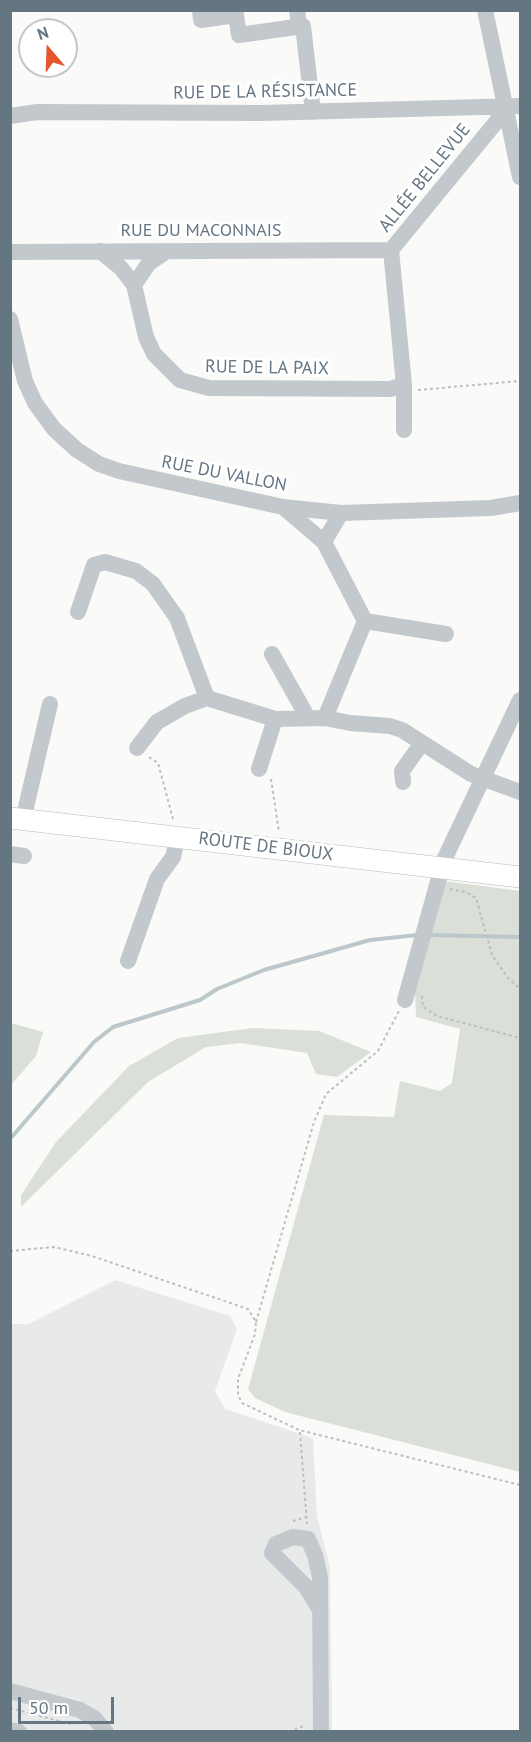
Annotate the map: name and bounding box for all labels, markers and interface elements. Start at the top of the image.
north arrow [18,18,78,78]
text: N [35,22,51,44]
street label: RUE DE LA RÉSISTANCE [173,80,357,104]
street label: ALLÉE BELLEVUE [375,119,475,237]
street label: RUE DU MACONNAIS [120,220,282,242]
street label: RUE DE LA PAIX [205,356,329,380]
street label: RUE DU VALLON [160,451,288,497]
street label: ROUTE DE BIOUX [197,828,335,866]
scale bar [21,1685,117,1723]
text: 50 m [29,1696,68,1719]

